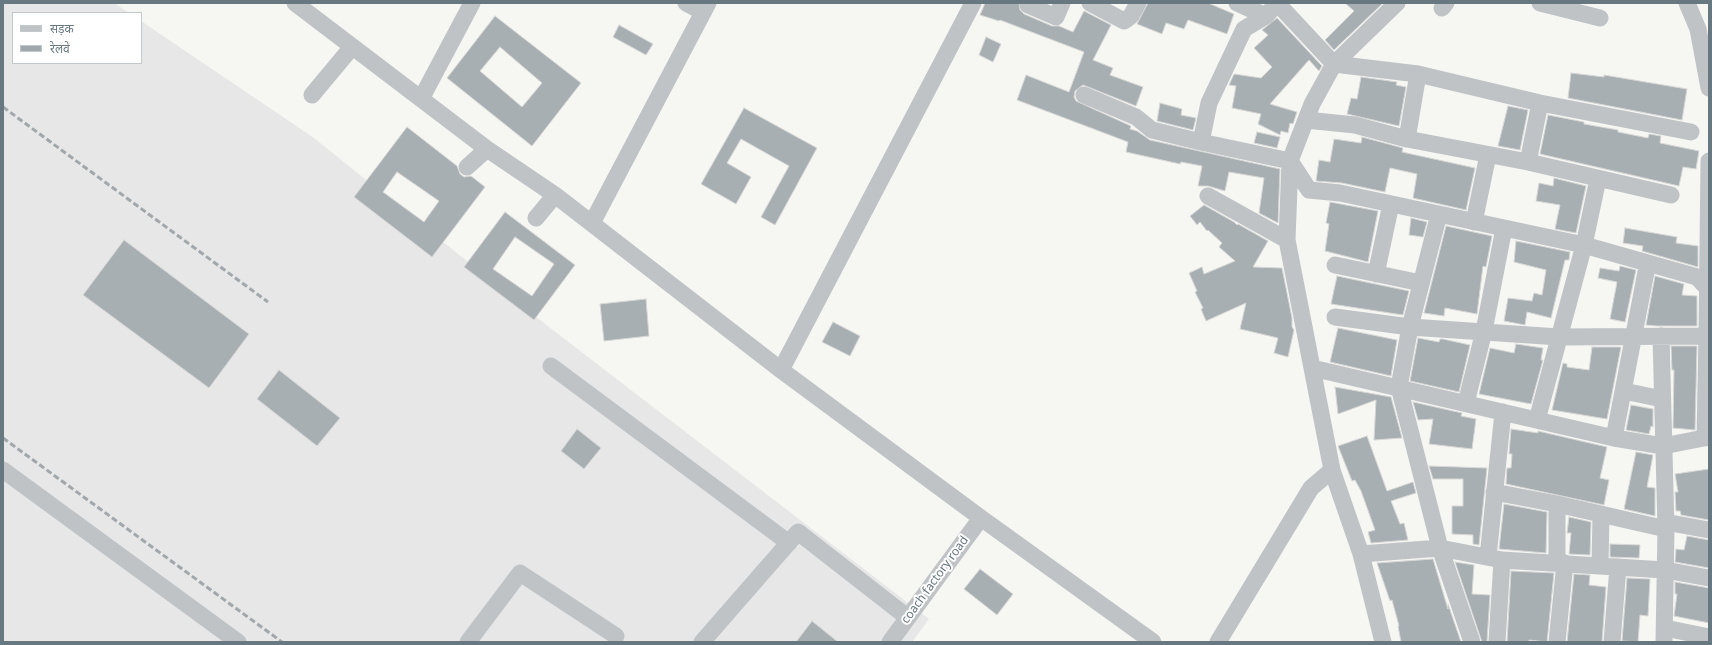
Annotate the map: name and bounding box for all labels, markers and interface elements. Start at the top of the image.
legend [12,12,142,64]
text: सड़क [50,20,74,37]
text: रेलवे [50,40,70,57]
street label: coach factory road [898,533,972,627]

